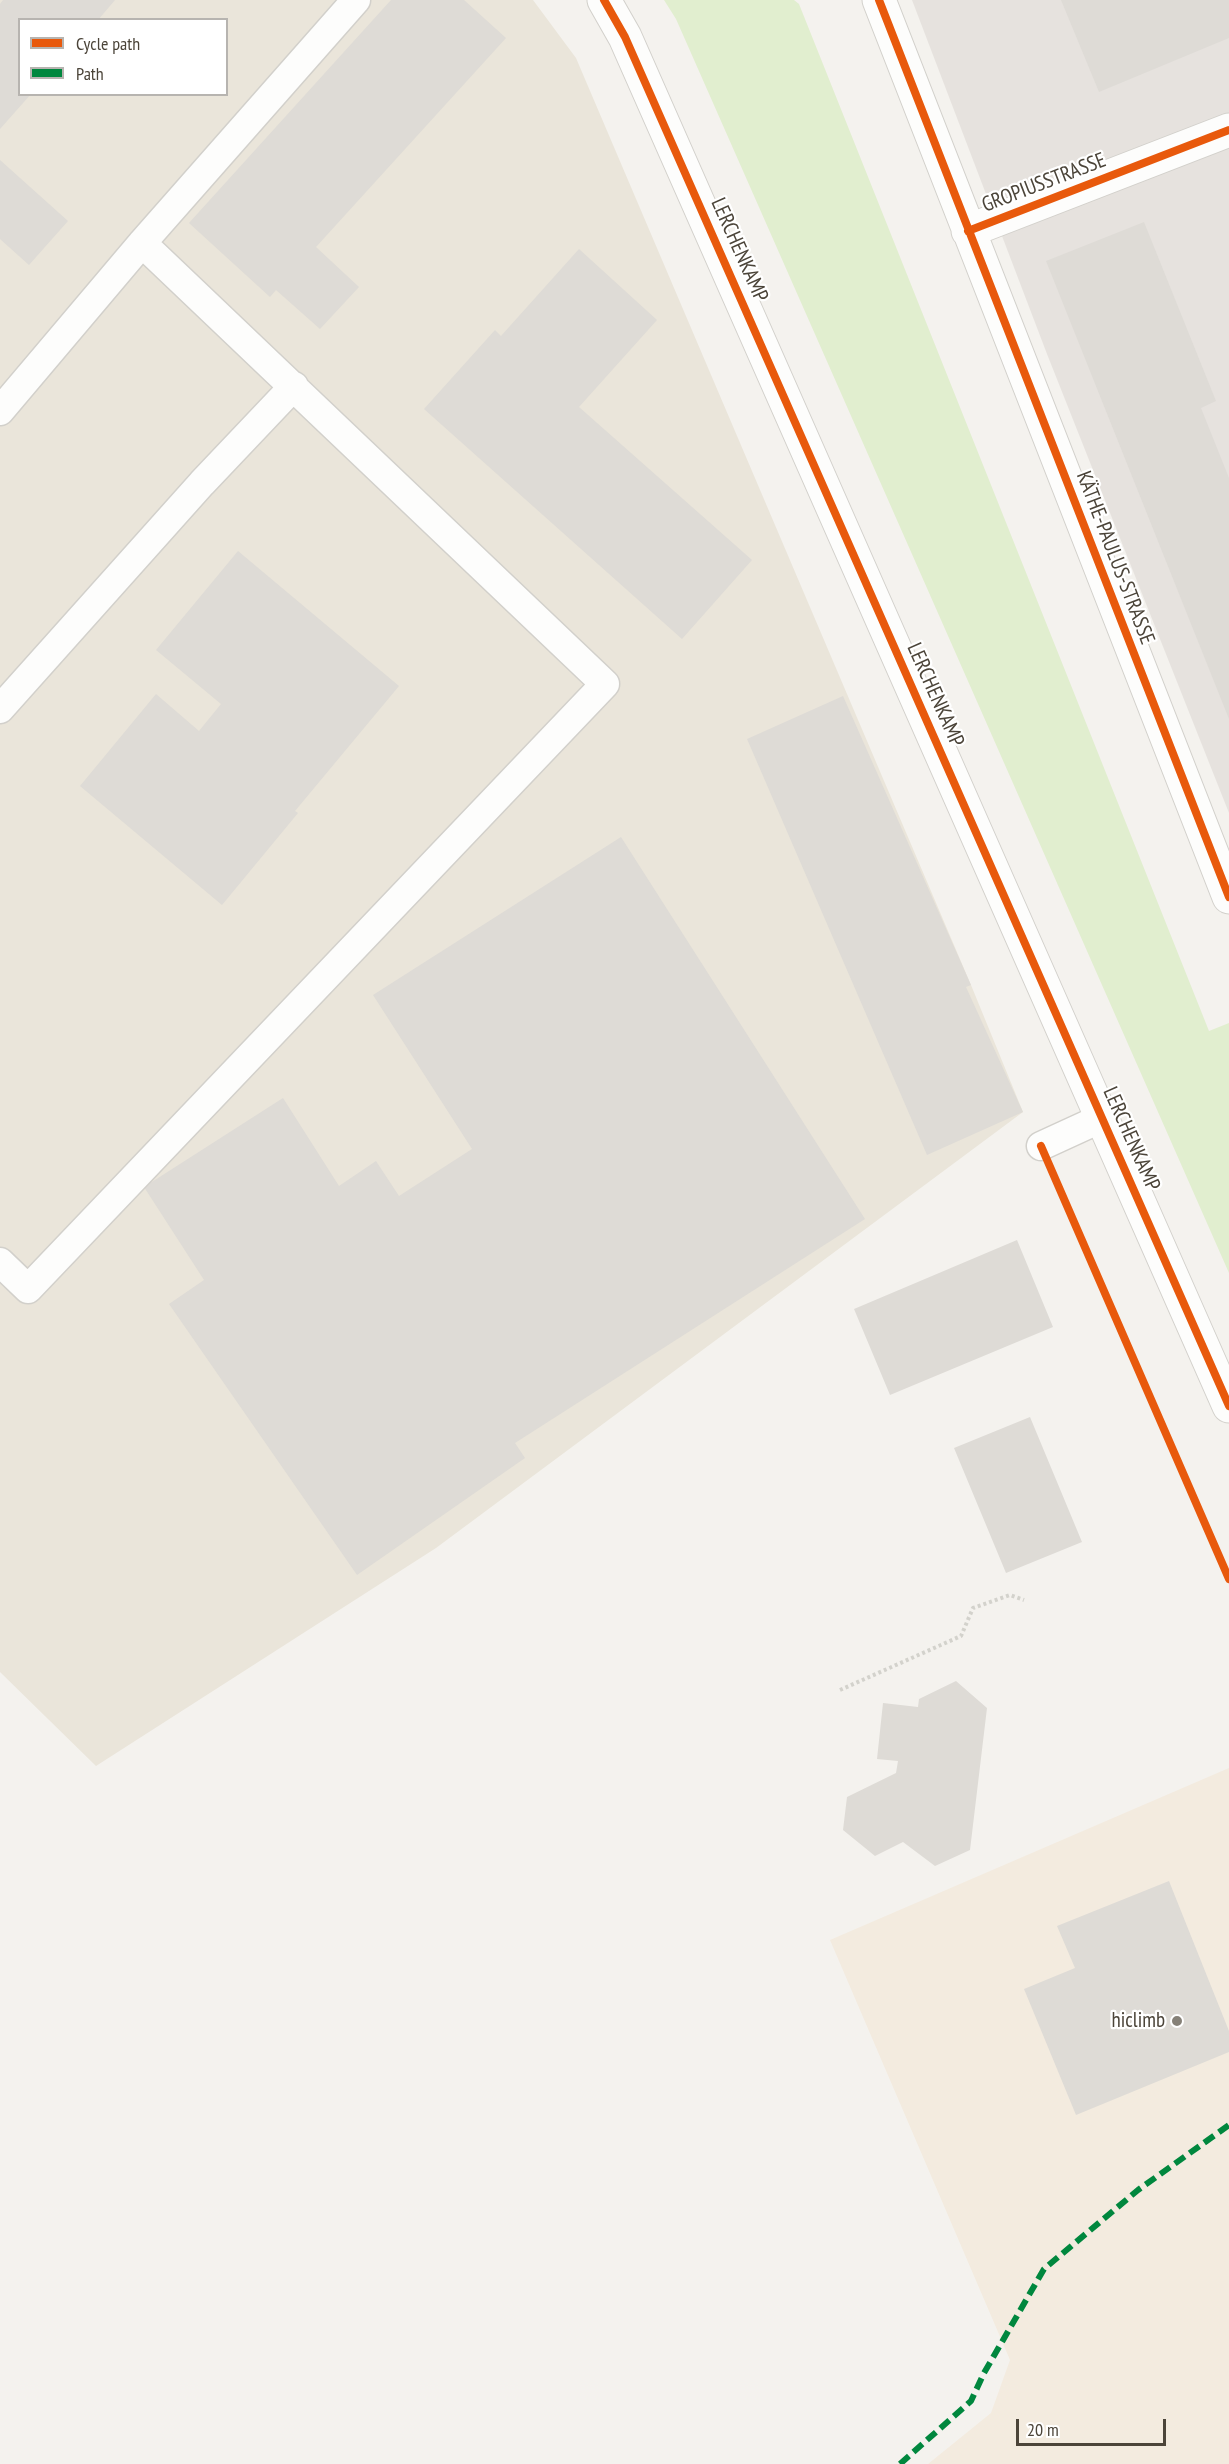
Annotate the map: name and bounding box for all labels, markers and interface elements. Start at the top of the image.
legend [18,18,228,96]
text: Cycle path [76,32,140,55]
text: Path [76,62,104,85]
street label: GROPIUSSTRASSE [979,148,1109,218]
street label: LERCHENKAMP [705,194,773,306]
street label: KÄTHE-PAULUS-STRASSE [1070,468,1160,648]
street label: LERCHENKAMP [901,639,969,751]
street label: LERCHENKAMP [1097,1083,1165,1195]
place label: hiclimb [1111,2008,1165,2034]
marker: hiclimb [1170,2014,1184,2028]
scale bar [1019,2407,1169,2445]
text: 20 m [1027,2418,1059,2441]

